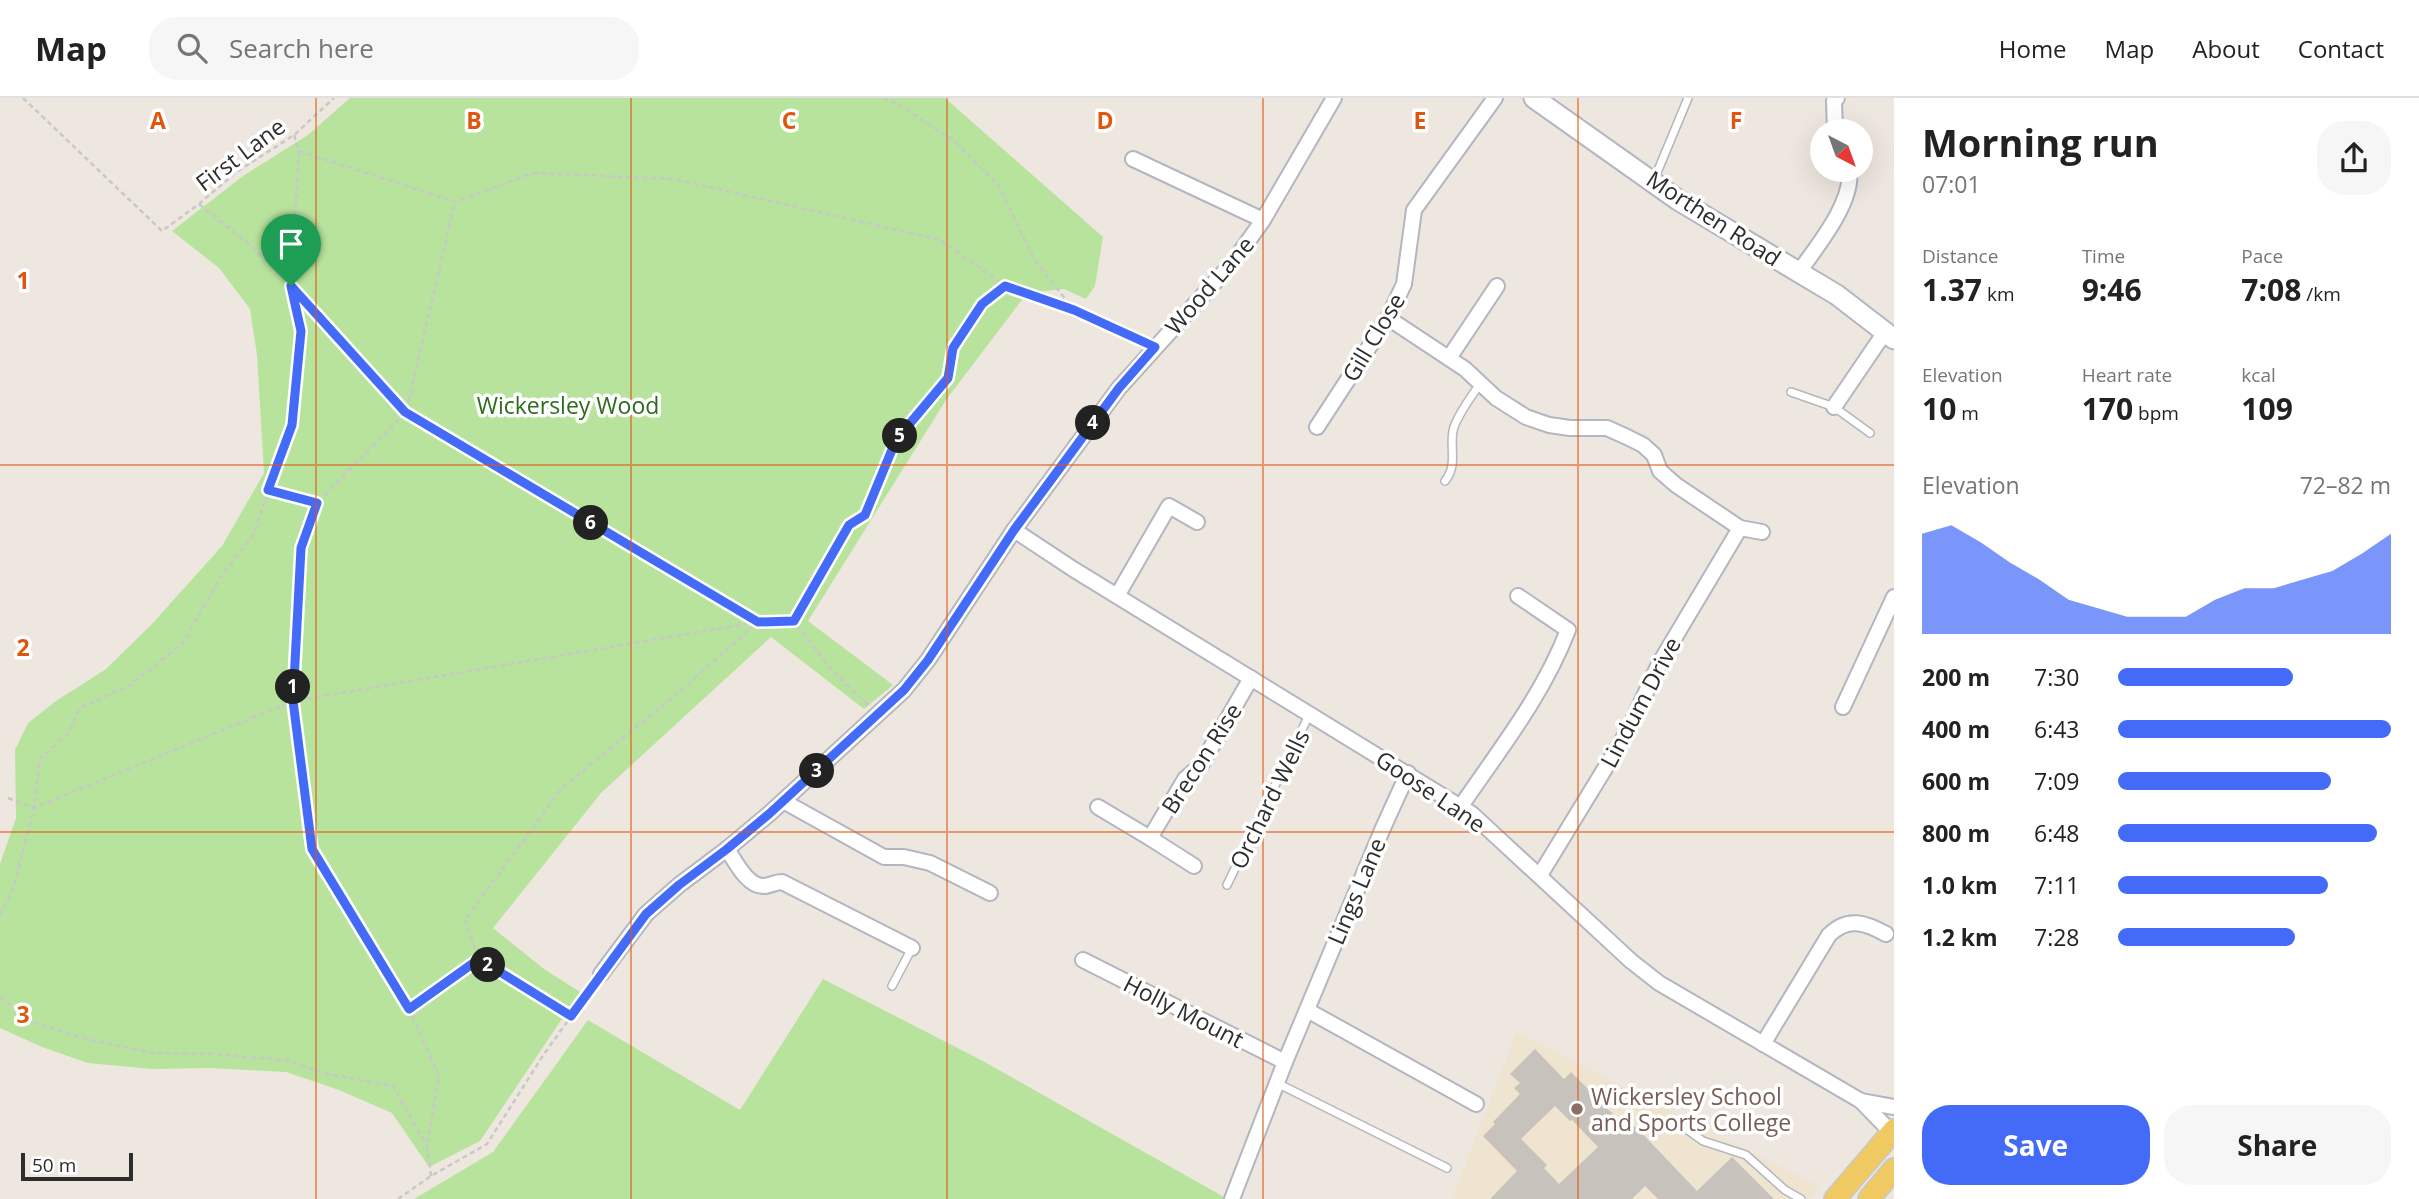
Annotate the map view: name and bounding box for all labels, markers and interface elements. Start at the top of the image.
search box [149,17,639,80]
text: Map [35,26,107,71]
icon: search [173,29,211,67]
text: Search here [229,30,374,66]
text: Home [1999,32,2067,65]
text: Map [2105,32,2154,65]
text: About [2192,32,2260,65]
text: Contact [2298,32,2384,65]
text: A [150,104,166,136]
text: B [466,104,482,136]
text: C [782,104,796,136]
text: D [1096,104,1114,136]
text: E [1414,104,1426,136]
text: F [1730,104,1742,136]
street label: First Lane [189,110,291,198]
text: Morning run [1922,116,2159,168]
north arrow [1810,119,1872,182]
map controls [1810,119,1873,182]
button: share [2317,121,2391,195]
street label: Morthen Road [1641,163,1787,273]
text: 07:01 [1922,168,1981,200]
pin [261,214,321,286]
icon: arrive [272,225,310,263]
street label: Wood Lane [1157,229,1261,341]
text: Distance [1922,243,1998,269]
text: Time [2082,243,2125,269]
text: Pace [2241,243,2283,269]
text: 1 [16,264,30,296]
text: 1.37 [1922,269,1982,310]
text: 9:46 [2082,269,2142,310]
text: 7:08 [2241,269,2301,310]
text: km [1982,281,2015,307]
text: /km [2301,281,2341,307]
street label: Gill Close [1334,287,1412,387]
text: Elevation [1922,362,2003,388]
text: Heart rate [2082,362,2172,388]
text: kcal [2241,362,2276,388]
text: 10 [1922,388,1956,429]
text: 170 [2082,388,2133,429]
text: 109 [2241,388,2293,429]
park label: Wickersley Wood [477,389,659,421]
text: m [1956,400,1979,426]
text: bpm [2133,400,2179,426]
pin: 4 [1076,406,1110,440]
text: 4 [1087,409,1098,435]
pin: 5 [883,418,918,454]
text: 5 [894,422,905,448]
text: Elevation [1922,469,2020,501]
text: 72–82 m [2300,469,2391,501]
pin: 6 [574,506,608,540]
text: 6 [585,509,596,535]
text: 2 [16,631,30,663]
street label: Lindum Drive [1592,631,1688,773]
text: 200 m [1922,661,1990,693]
text: 7:30 [2034,661,2080,693]
pin: 1 [276,670,310,704]
text: 1 [287,673,298,699]
street label: Brecon Rise [1153,696,1249,820]
text: 400 m [1922,713,1990,745]
text: 6:43 [2034,713,2080,745]
street label: Orchard Wells [1221,724,1317,874]
street label: Goose Lane [1370,742,1492,840]
pin: 3 [800,754,834,788]
text: 3 [811,757,822,783]
text: 600 m [1922,765,1990,797]
text: 7:09 [2034,765,2080,797]
text: 800 m [1922,817,1990,849]
text: 6:48 [2034,817,2080,849]
street label: Lings Lane [1319,833,1393,949]
text: 1.0 km [1922,869,1998,901]
text: 7:11 [2034,869,2080,901]
text: 1.2 km [1922,921,1998,953]
text: 7:28 [2034,921,2080,953]
pin: 2 [470,948,505,982]
text: 2 [482,951,493,977]
street label: Holly Mount [1118,967,1250,1055]
text: 3 [16,998,30,1030]
place label: Wickersley School and Sports College [1591,1080,1791,1138]
marker: Wickersley School and Sports College [1569,1101,1585,1117]
button: Save [1922,1105,2150,1185]
button: Share [2164,1105,2391,1185]
scale bar [21,1150,133,1182]
text: 50 m [32,1152,76,1178]

